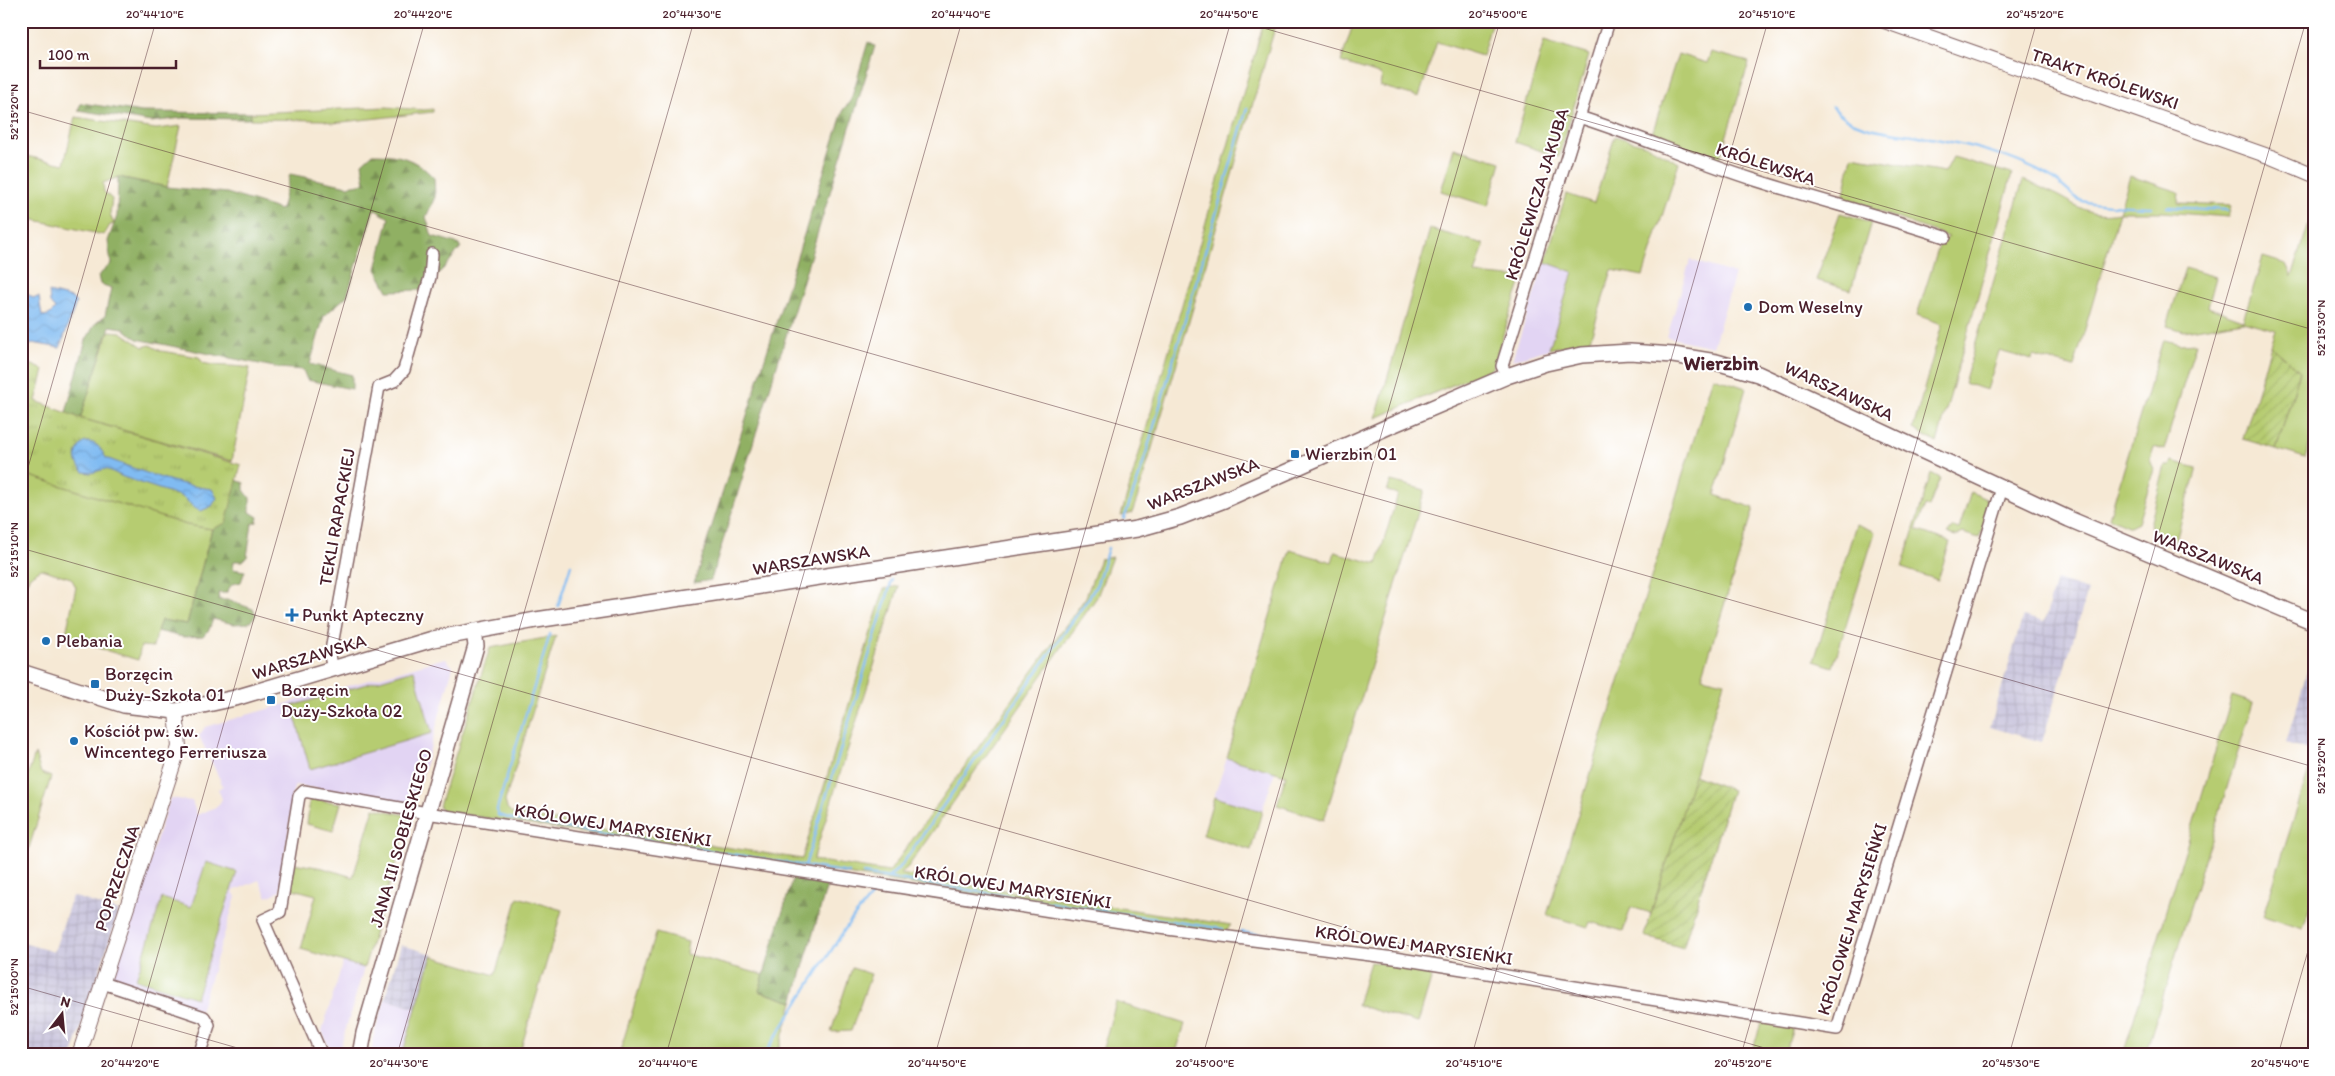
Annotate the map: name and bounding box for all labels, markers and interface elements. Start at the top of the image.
text: 20°44'10"E [126,7,184,21]
text: 20°44'20"E [394,7,453,21]
text: 20°44'30"E [663,7,722,21]
text: 20°44'40"E [931,7,991,21]
text: 20°44'50"E [1200,7,1259,21]
text: 20°45'00"E [1469,7,1528,21]
text: 20°45'10"E [1739,7,1796,21]
text: 20°45'20"E [2006,7,2064,21]
scale bar [40,38,176,70]
street label: TRAKT KRÓLEWSKI [2028,43,2182,115]
text: 100 m [48,46,90,64]
text: 52°15'20"N [7,84,21,140]
street label: KRÓLEWICZA JAKUBA [1500,105,1574,283]
street label: KRÓLEWSKA [1713,138,1819,191]
place label: Dom Weselny [1758,296,1863,318]
text: 52°15'30"N [2314,300,2328,356]
marker: Dom Weselny [1742,301,1754,313]
district label: Wierzbin [1683,351,1759,375]
street label: WARSZAWSKA [1781,356,1898,426]
place label: Wierzbin 01 [1305,443,1397,465]
street label: TEKLI RAPACKIEJ [314,446,360,588]
marker: Wierzbin 01 [1289,448,1301,460]
street label: WARSZAWSKA [1144,452,1263,515]
text: 52°15'10"N [7,522,21,578]
street label: WARSZAWSKA [2149,525,2267,590]
street label: WARSZAWSKA [751,540,872,580]
place label: Punkt Apteczny [302,604,424,626]
marker: Punkt Apteczny [286,609,298,621]
street label: WARSZAWSKA [249,629,369,685]
place label: Plebania [56,630,123,652]
marker: Plebania [40,635,52,647]
place label: Borzęcin Duży-Szkoła 01 [105,663,225,706]
marker: Borzęcin Duży-Szkoła 01 [89,678,101,690]
place label: Borzęcin Duży-Szkoła 02 [281,679,403,722]
marker: Borzęcin Duży-Szkoła 02 [265,694,277,706]
place label: Kościół pw. św. Wincentego Ferreriusza [84,720,267,763]
marker: Kościół pw. św. Wincentego Ferreriusza [68,735,80,747]
text: 52°15'20"N [2314,738,2328,794]
street label: JANA III SOBIESKIEGO [365,746,437,930]
street label: KRÓLOWEJ MARYSIEŃKI [513,799,713,851]
street label: KRÓLOWEJ MARYSIEŃKI [1812,820,1892,1018]
street label: POPRZECZNA [89,822,145,934]
street label: KRÓLOWEJ MARYSIEŃKI [913,861,1113,913]
street label: KRÓLOWEJ MARYSIEŃKI [1314,920,1514,970]
text: 52°15'00"N [7,958,21,1016]
north arrow [38,988,88,1038]
text: N [59,993,72,1011]
text: 20°44'20"E [101,1056,160,1070]
text: 20°44'30"E [370,1056,429,1070]
text: 20°44'40"E [638,1056,698,1070]
text: 20°44'50"E [908,1056,967,1070]
text: 20°45'00"E [1176,1056,1235,1070]
text: 20°45'10"E [1446,1056,1503,1070]
text: 20°45'20"E [1714,1056,1772,1070]
text: 20°45'30"E [1982,1056,2040,1070]
text: 20°45'40"E [2251,1056,2310,1070]

